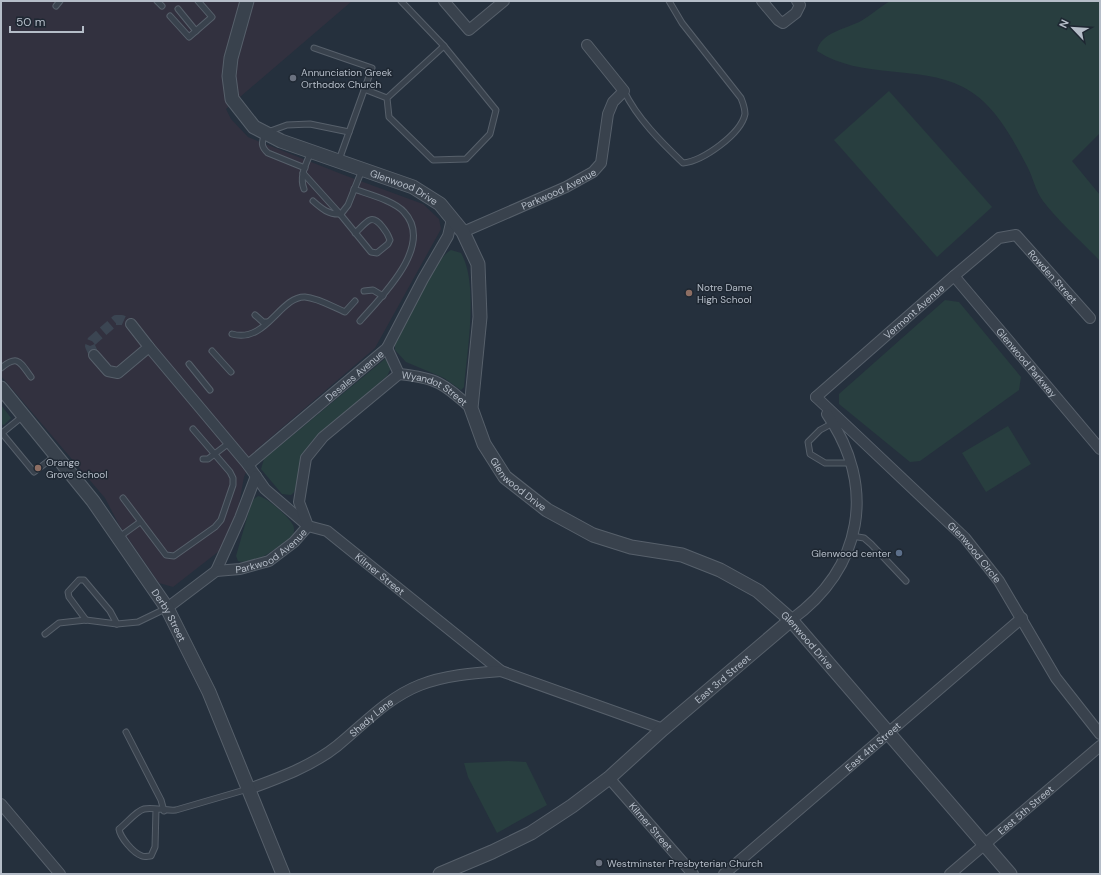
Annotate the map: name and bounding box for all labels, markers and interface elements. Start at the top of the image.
scale bar [10,8,83,34]
north arrow [1053,8,1093,48]
text: 50 m [16,14,45,30]
text: N [1056,17,1072,30]
place label: Annunciation Greek Orthodox Church [301,66,392,91]
marker: Annunciation Greek Orthodox Church [288,73,298,83]
street label: Parkwood Avenue [519,165,599,213]
street label: Glenwood Drive [368,167,440,208]
street label: Rowden Street [1025,247,1080,306]
place label: Notre Dame High School [697,281,753,306]
street label: Vermont Avenue [881,281,947,342]
marker: Notre Dame High School [684,288,694,298]
street label: Glenwood Parkway [993,325,1060,401]
street label: Desales Avenue [323,347,387,404]
street label: Wyandot Street [401,368,470,409]
street label: Glenwood Drive [487,455,549,514]
place label: Orange Grove School [46,456,108,481]
marker: Orange Grove School [33,463,43,473]
street label: Glenwood Circle [945,519,1004,586]
street label: Parkwood Avenue [235,526,310,576]
place label: Glenwood center [811,547,891,560]
marker: Glenwood center [894,548,904,558]
street label: Kilmer Street [352,550,407,598]
street label: Derby Street [149,586,189,644]
street label: Glenwood Drive [778,608,837,672]
street label: East 3rd Street [692,652,753,706]
street label: Shady Lane [347,695,396,740]
street label: East 4th Street [842,719,904,774]
street label: East 5th Street [995,783,1056,838]
street label: Kilmer Street [626,800,675,853]
place label: Westminster Presbyterian Church [607,857,763,870]
marker: Westminster Presbyterian Church [594,858,604,868]

